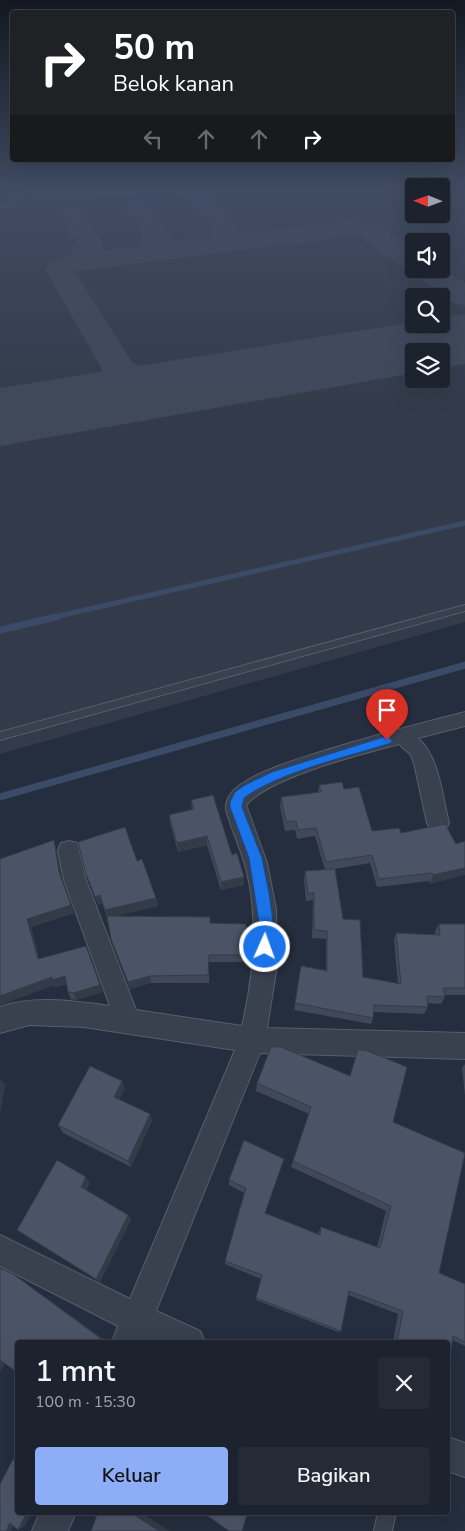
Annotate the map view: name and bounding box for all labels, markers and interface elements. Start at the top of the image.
text: 50 m [113,24,195,71]
icon: right [30,30,95,95]
text: Belok kanan [113,69,234,99]
icon: left [139,125,167,153]
icon: ahead [192,125,220,153]
icon: ahead [245,125,273,153]
icon: right [298,125,326,153]
north arrow [405,178,450,222]
map controls [405,178,450,388]
button: sound [405,233,450,278]
button: search [405,288,450,333]
button: layers [405,343,450,388]
pin [366,689,408,740]
icon: arrive [373,696,401,724]
position arrow [238,920,290,972]
text: 1 mnt [35,1351,115,1392]
button: close [378,1357,430,1409]
text: 100 m · 15:30 [35,1391,136,1413]
button: Keluar [35,1447,228,1505]
button: Bagikan [238,1447,430,1505]

